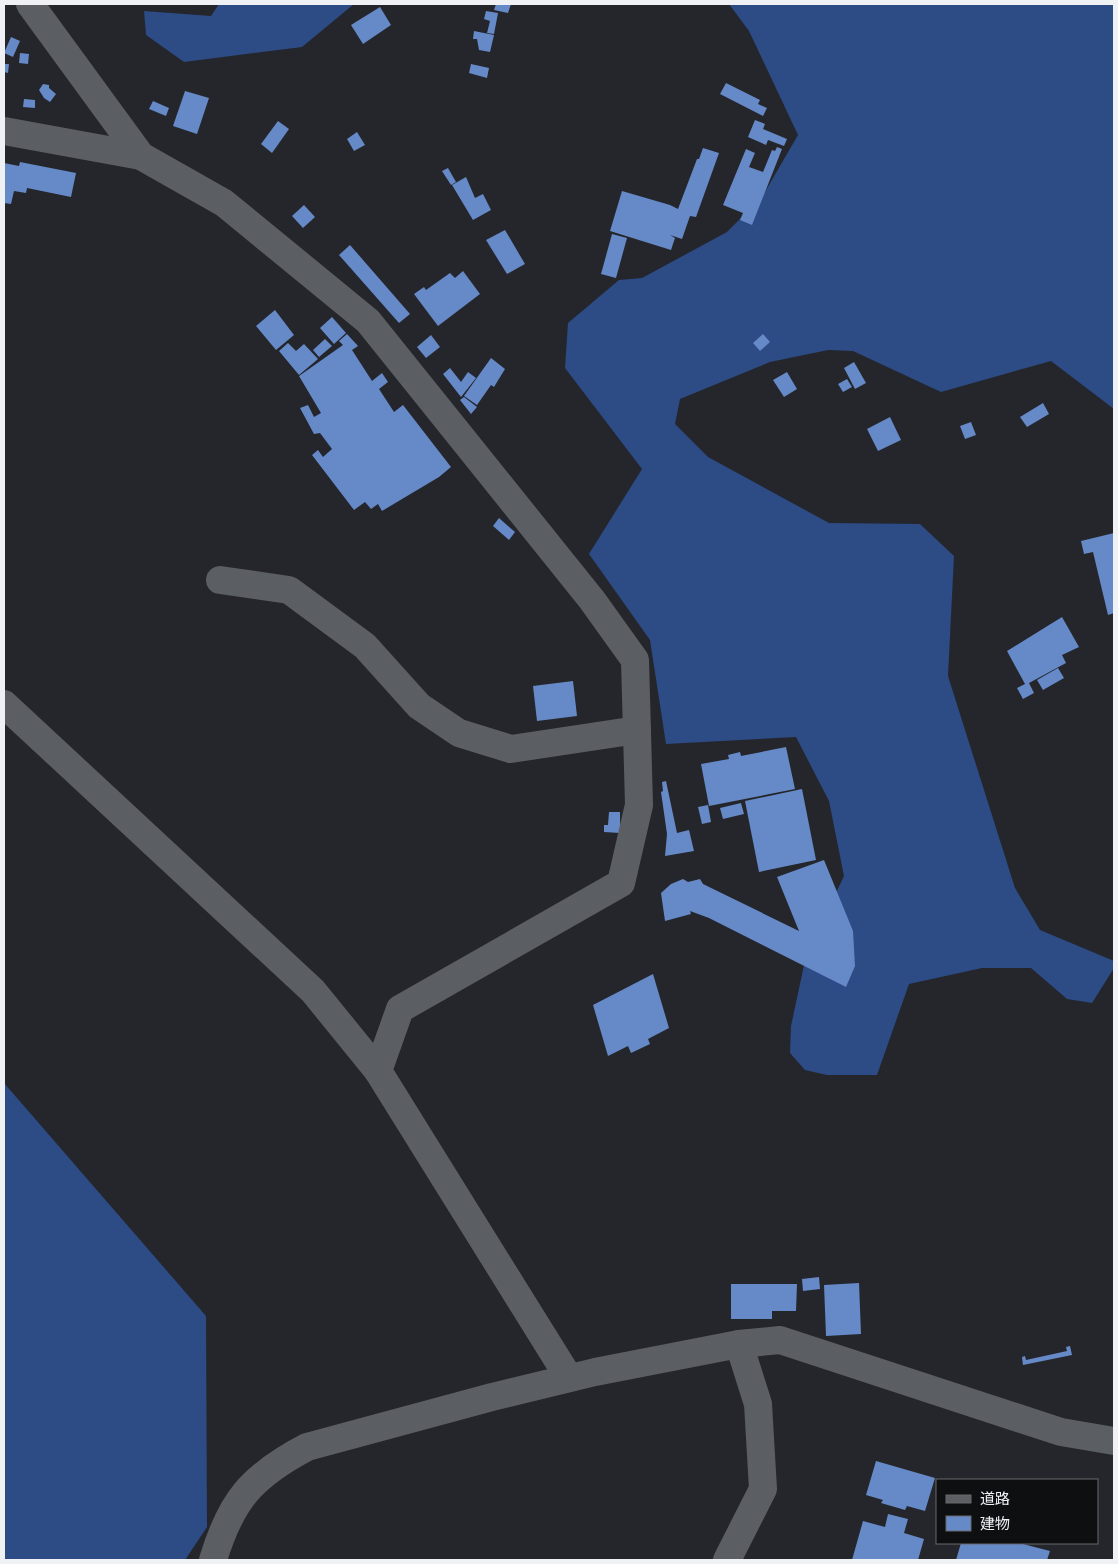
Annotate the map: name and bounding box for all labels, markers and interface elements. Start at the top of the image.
legend [936,1479,1098,1544]
text: 道路 [980,1489,1010,1510]
text: 建物 [980,1514,1010,1535]

